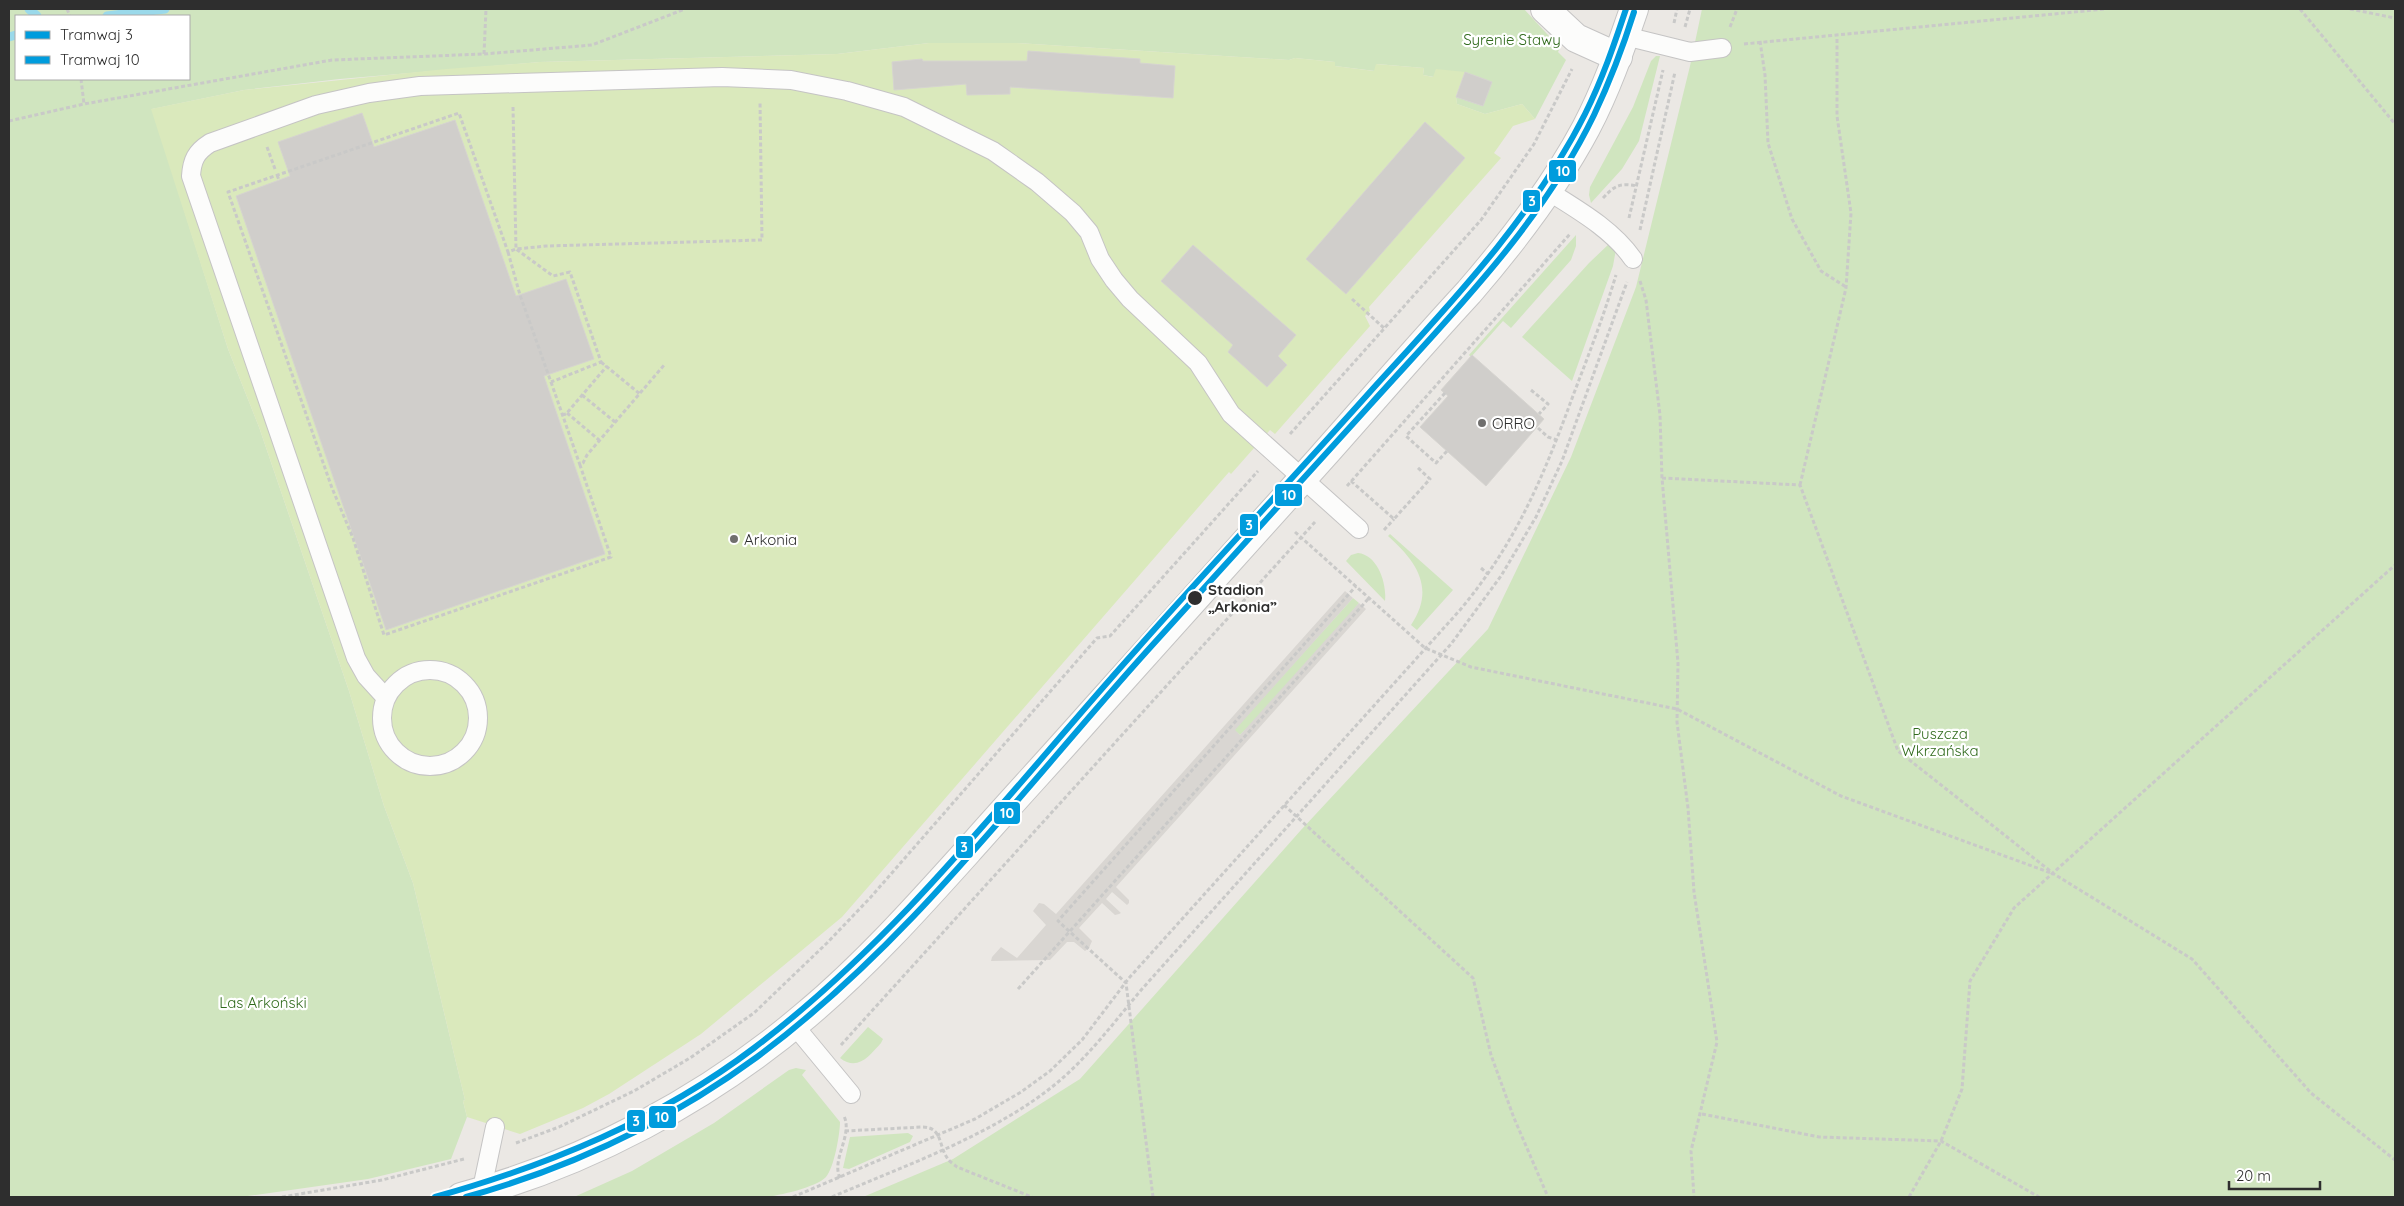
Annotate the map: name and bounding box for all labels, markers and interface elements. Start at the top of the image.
legend [15,15,190,80]
text: Tramwaj 3 [60,25,133,44]
park label: Syrenie Stawy [1463,30,1561,49]
text: Tramwaj 10 [60,50,140,69]
line badge: 10 [1548,159,1577,183]
text: 10 [1556,162,1570,180]
line badge: 3 [1522,189,1541,213]
text: 3 [1528,192,1536,210]
place label: ORRO [1492,414,1535,433]
marker: ORRO [1476,417,1488,429]
line badge: 10 [1274,483,1303,507]
text: 10 [1282,486,1296,504]
line badge: 3 [1239,513,1259,537]
text: 3 [1245,516,1253,534]
place label: Arkonia [744,530,797,549]
marker: Arkonia [728,533,740,545]
place label: Stadion „Arkonia” [1208,580,1277,616]
marker: Stadion „Arkonia” [1186,589,1204,607]
park label: Puszcza Wkrzańska [1901,724,1979,760]
line badge: 10 [993,801,1021,825]
text: 10 [1000,804,1014,822]
line badge: 3 [955,835,974,859]
text: 3 [960,838,968,856]
park label: Las Arkoński [219,993,307,1012]
line badge: 10 [648,1105,677,1129]
text: 10 [655,1108,669,1126]
line badge: 3 [626,1109,646,1133]
text: 3 [632,1112,640,1130]
scale bar [2229,1158,2320,1190]
text: 20 m [2236,1166,2271,1185]

